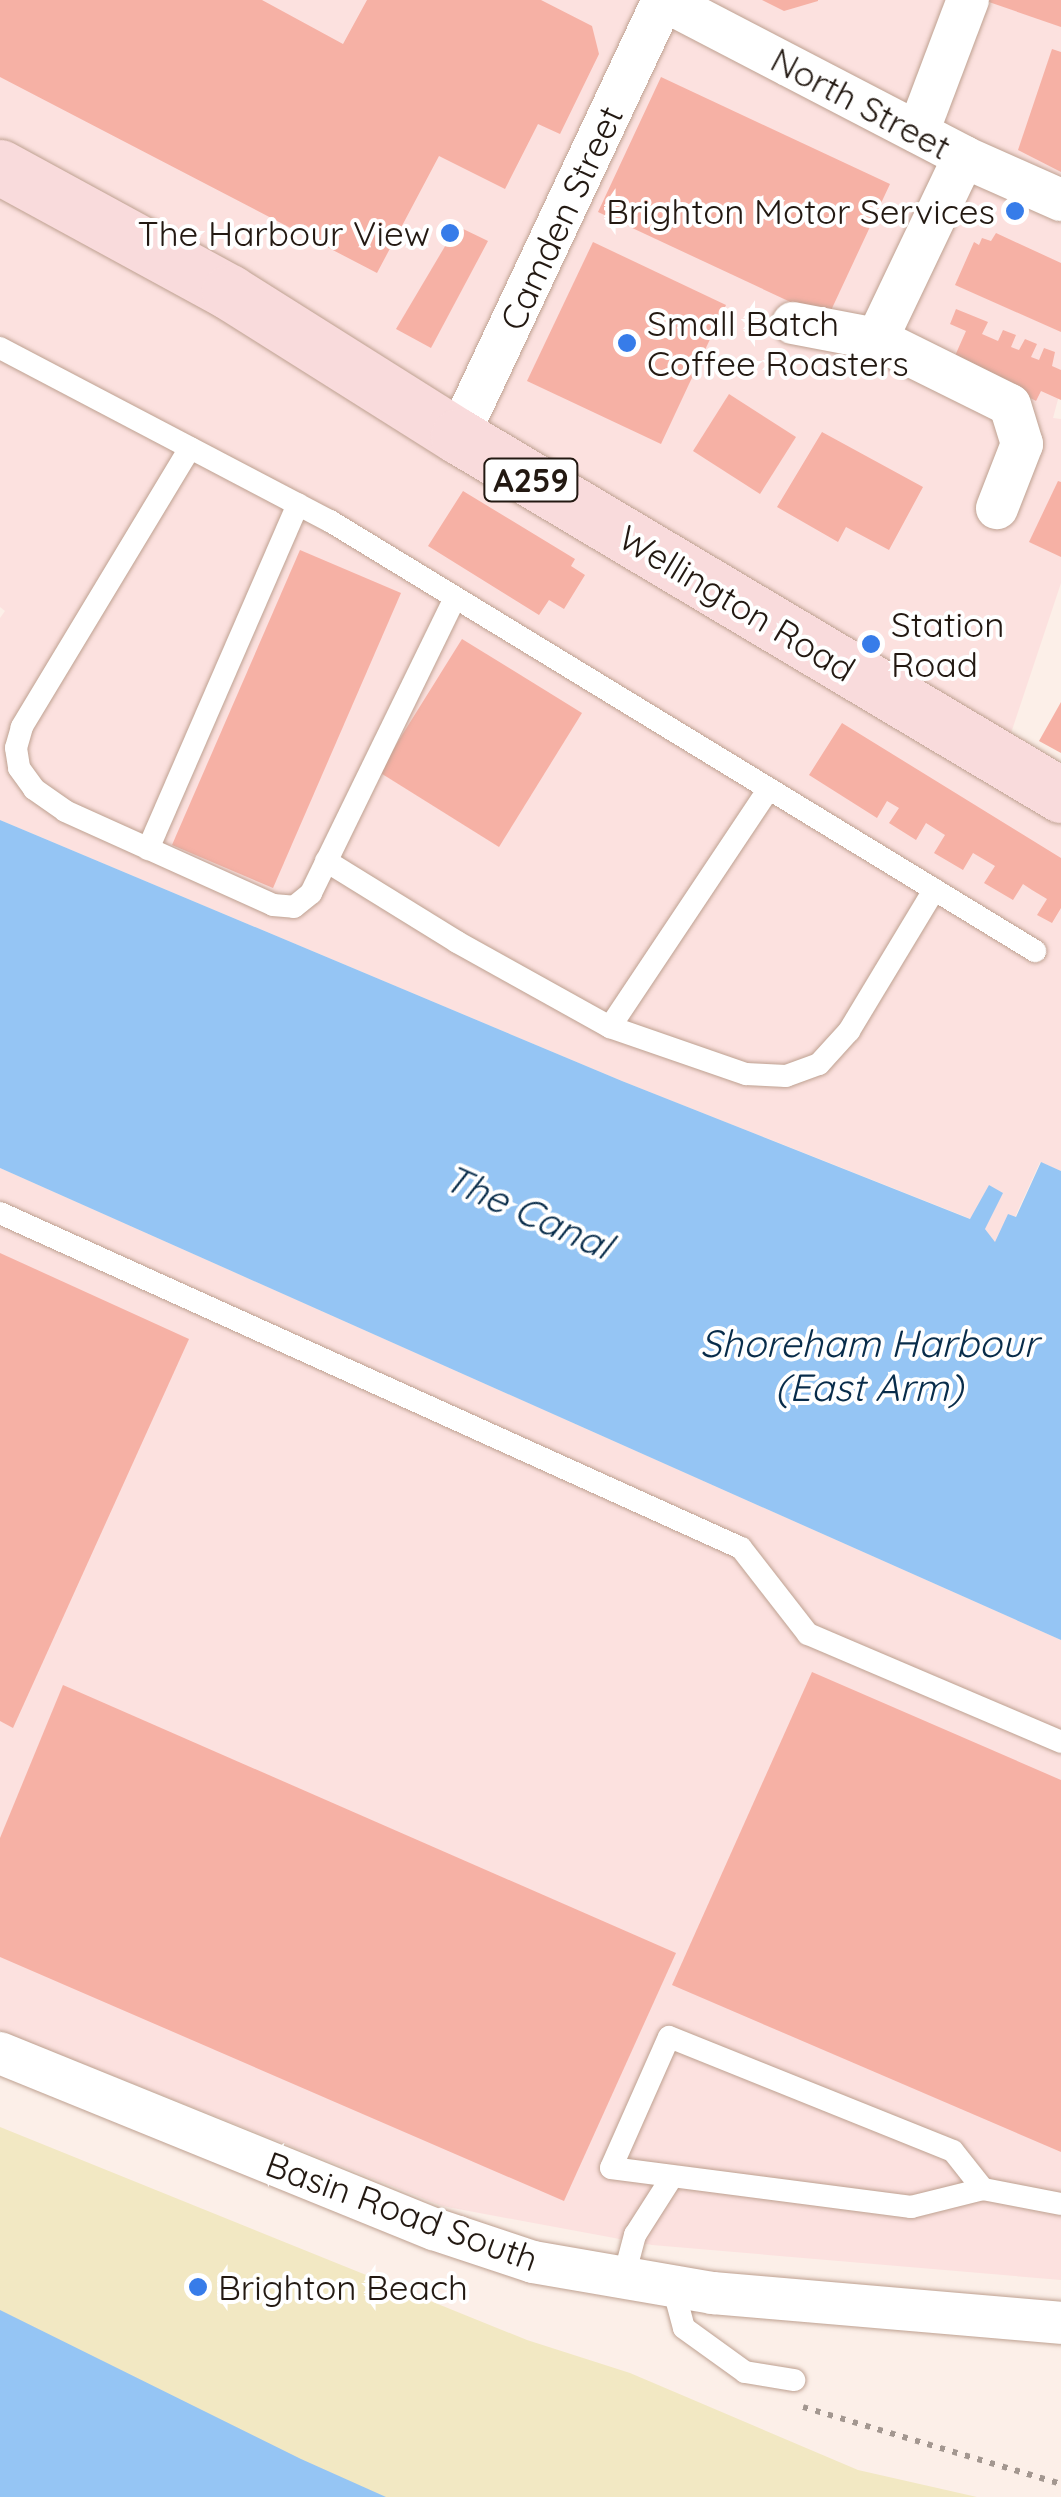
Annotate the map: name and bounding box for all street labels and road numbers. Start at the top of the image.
street label: North Street [764,38,958,168]
street label: Camden Street [491,99,631,337]
road number: A259 [481,453,581,507]
street label: Wellington Road [611,516,863,690]
street label: Basin Road South [260,2142,544,2280]

